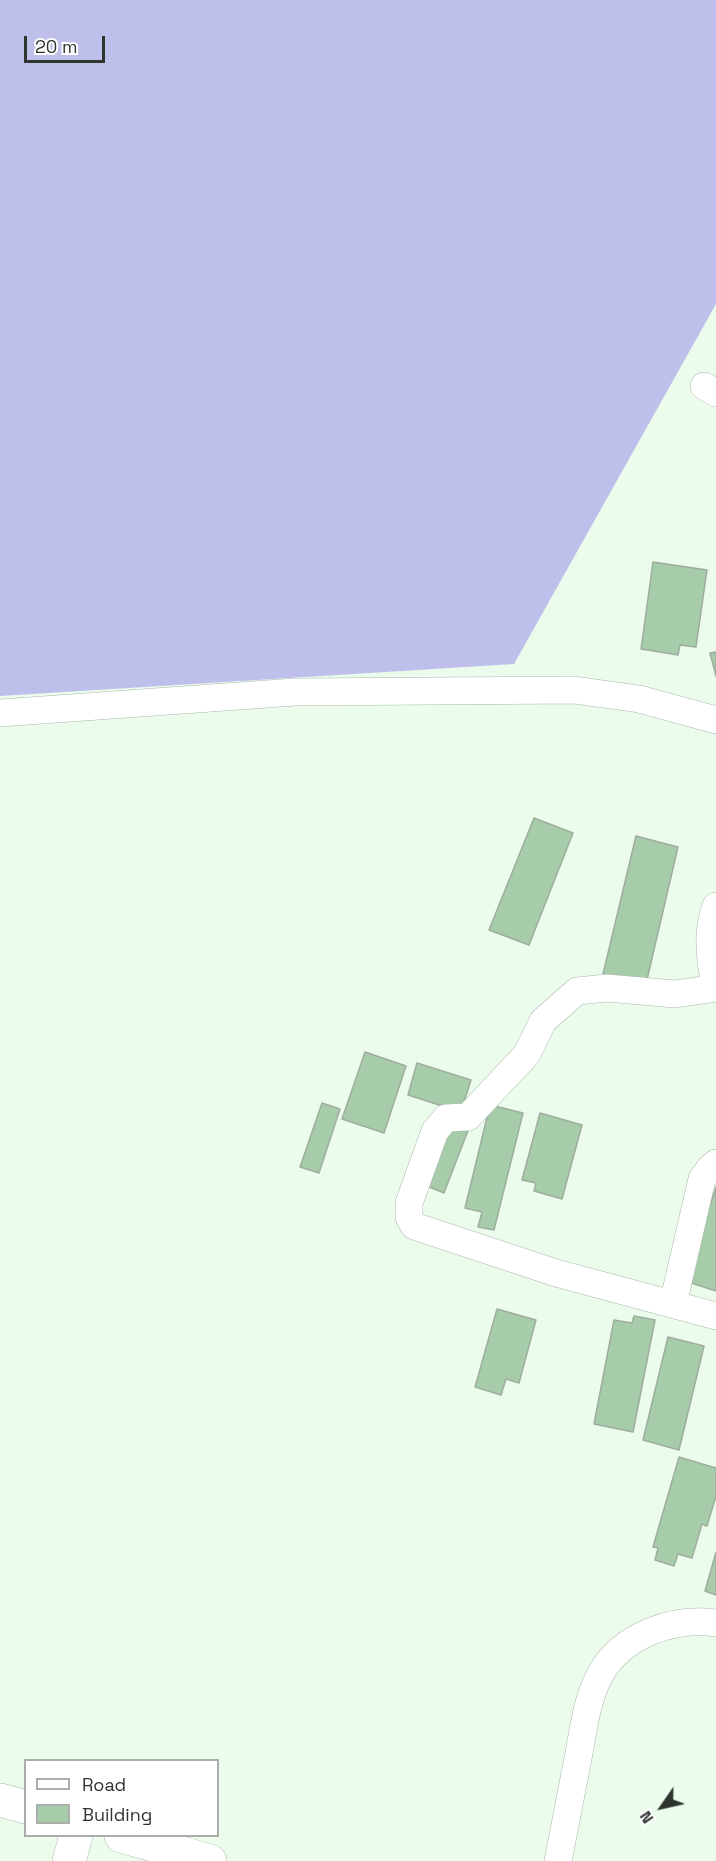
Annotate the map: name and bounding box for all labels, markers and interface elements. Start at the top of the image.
scale bar [27,24,108,62]
text: 20 m [35,35,78,58]
legend [24,1759,219,1837]
text: Road [82,1773,126,1796]
north arrow [632,1777,692,1837]
text: Building [82,1803,152,1826]
text: N [635,1807,658,1828]

